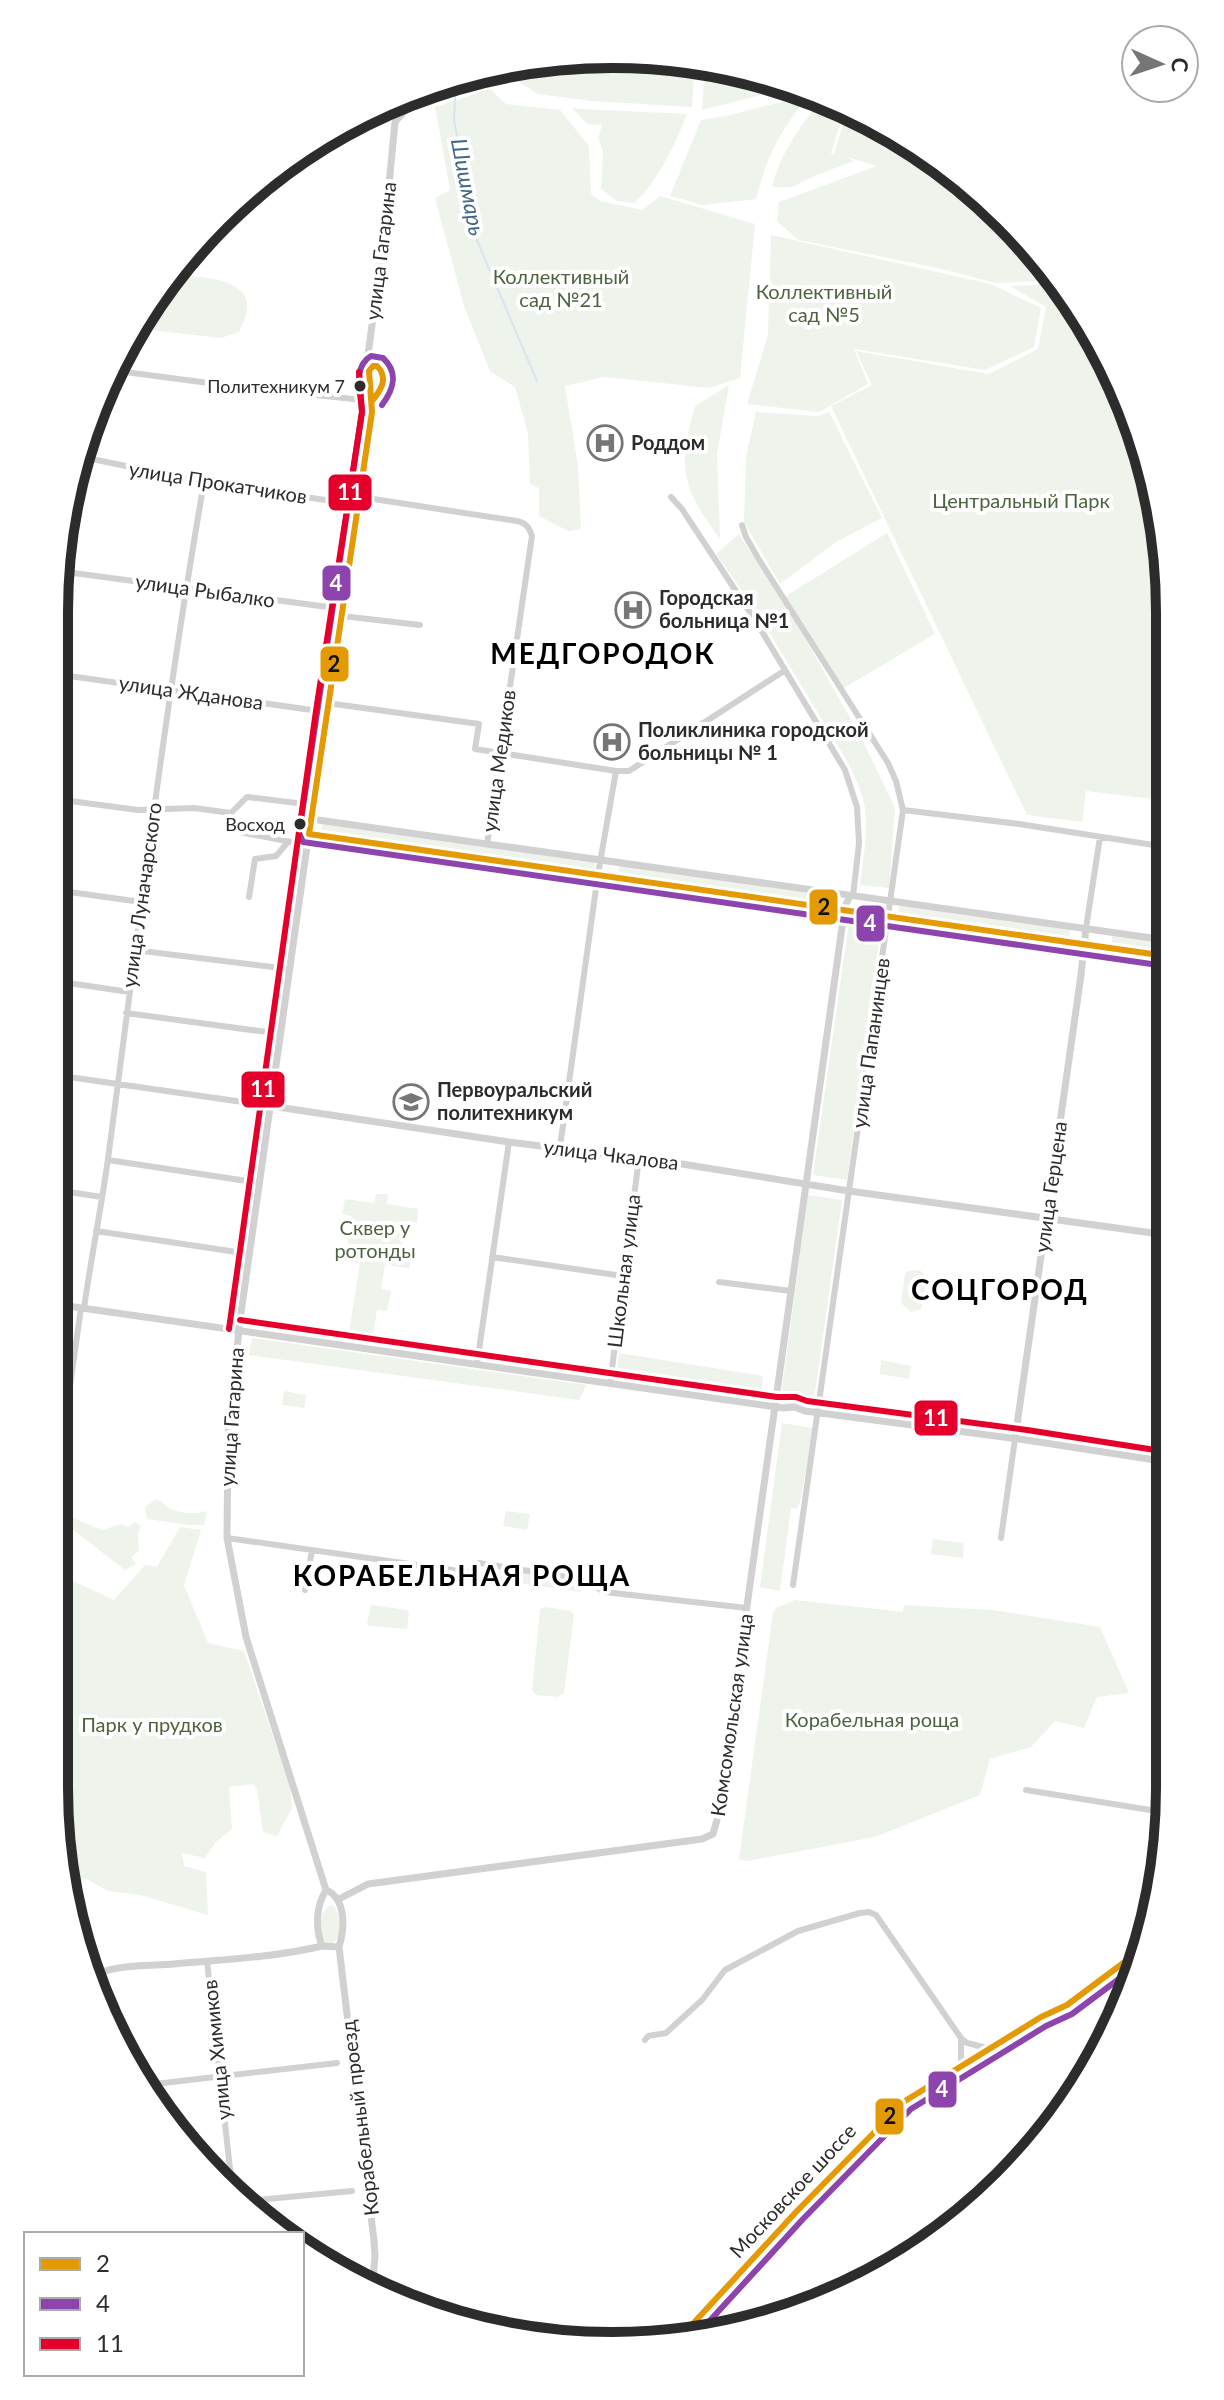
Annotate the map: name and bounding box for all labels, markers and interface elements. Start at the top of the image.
north arrow [1120,24,1200,104]
text: С [1167,57,1194,73]
water label: Шишмарь [446,136,491,238]
street label: улица Гагарина [360,180,400,322]
park label: Коллективный сад №21 [493,264,629,311]
park label: Коллективный сад №5 [756,279,892,326]
place label: Политехникум 7 [207,375,345,397]
marker: Политехникум 7 [352,378,368,394]
hospital icon: Роддом [586,424,624,462]
place label: Роддом [631,430,705,454]
street label: улица Прокатчиков [127,456,309,508]
line badge: 11 [327,473,373,512]
text: 11 [337,478,363,505]
park label: Центральный Парк [932,488,1110,512]
line badge: 4 [321,564,352,602]
street label: улица Рыбалко [134,568,276,612]
text: 4 [330,569,343,596]
place label: Городская больница №1 [659,585,789,632]
hospital icon: Городская больница №1 [614,591,652,629]
district label: МЕДГОРОДОК [490,636,716,670]
line badge: 2 [319,645,350,683]
text: 2 [328,650,340,677]
street label: улица Жданова [117,670,265,714]
street label: улица Медиков [476,688,520,834]
place label: Поликлиника городской больницы № 1 [638,717,869,764]
hospital icon: Поликлиника городской больницы № 1 [593,723,631,761]
street label: улица Луначарского [116,801,166,989]
place label: Восход [225,813,285,835]
marker: Восход [292,816,308,832]
line badge: 2 [808,888,839,926]
text: 2 [818,893,830,920]
line badge: 4 [855,904,886,943]
text: 4 [864,909,877,936]
street label: улица Папанинцев [846,956,894,1130]
line badge: 11 [240,1070,286,1109]
text: 11 [250,1075,276,1102]
place label: Первоуральский политехникум [437,1077,592,1124]
school or university icon: Первоуральский политехникум [392,1083,430,1121]
street label: улица Герцена [1029,1120,1071,1254]
street label: улица Чкалова [542,1134,680,1174]
street label: Школьная улица [602,1193,644,1349]
park label: Сквер у ротонды [334,1215,416,1262]
district label: СОЦГОРОД [911,1272,1089,1306]
street label: улица Гагарина [214,1347,248,1487]
line badge: 11 [913,1399,959,1437]
text: 11 [923,1404,949,1431]
district label: КОРАБЕЛЬНАЯ РОЩА [293,1558,631,1592]
street label: Комсомольская улица [705,1612,757,1818]
park label: Корабельная роща [785,1707,959,1731]
park label: Парк у прудков [81,1712,223,1736]
street label: улица Химиков [197,1979,235,2121]
street label: Корабельный проезд [335,2019,383,2217]
line badge: 4 [927,2070,958,2109]
text: 4 [936,2075,949,2102]
line badge: 2 [874,2097,905,2136]
text: 2 [884,2102,896,2129]
street label: Московское шоссе [724,2119,860,2262]
legend [24,2232,304,2376]
text: 2 [96,2248,110,2277]
text: 4 [96,2288,110,2317]
text: 11 [96,2328,124,2357]

